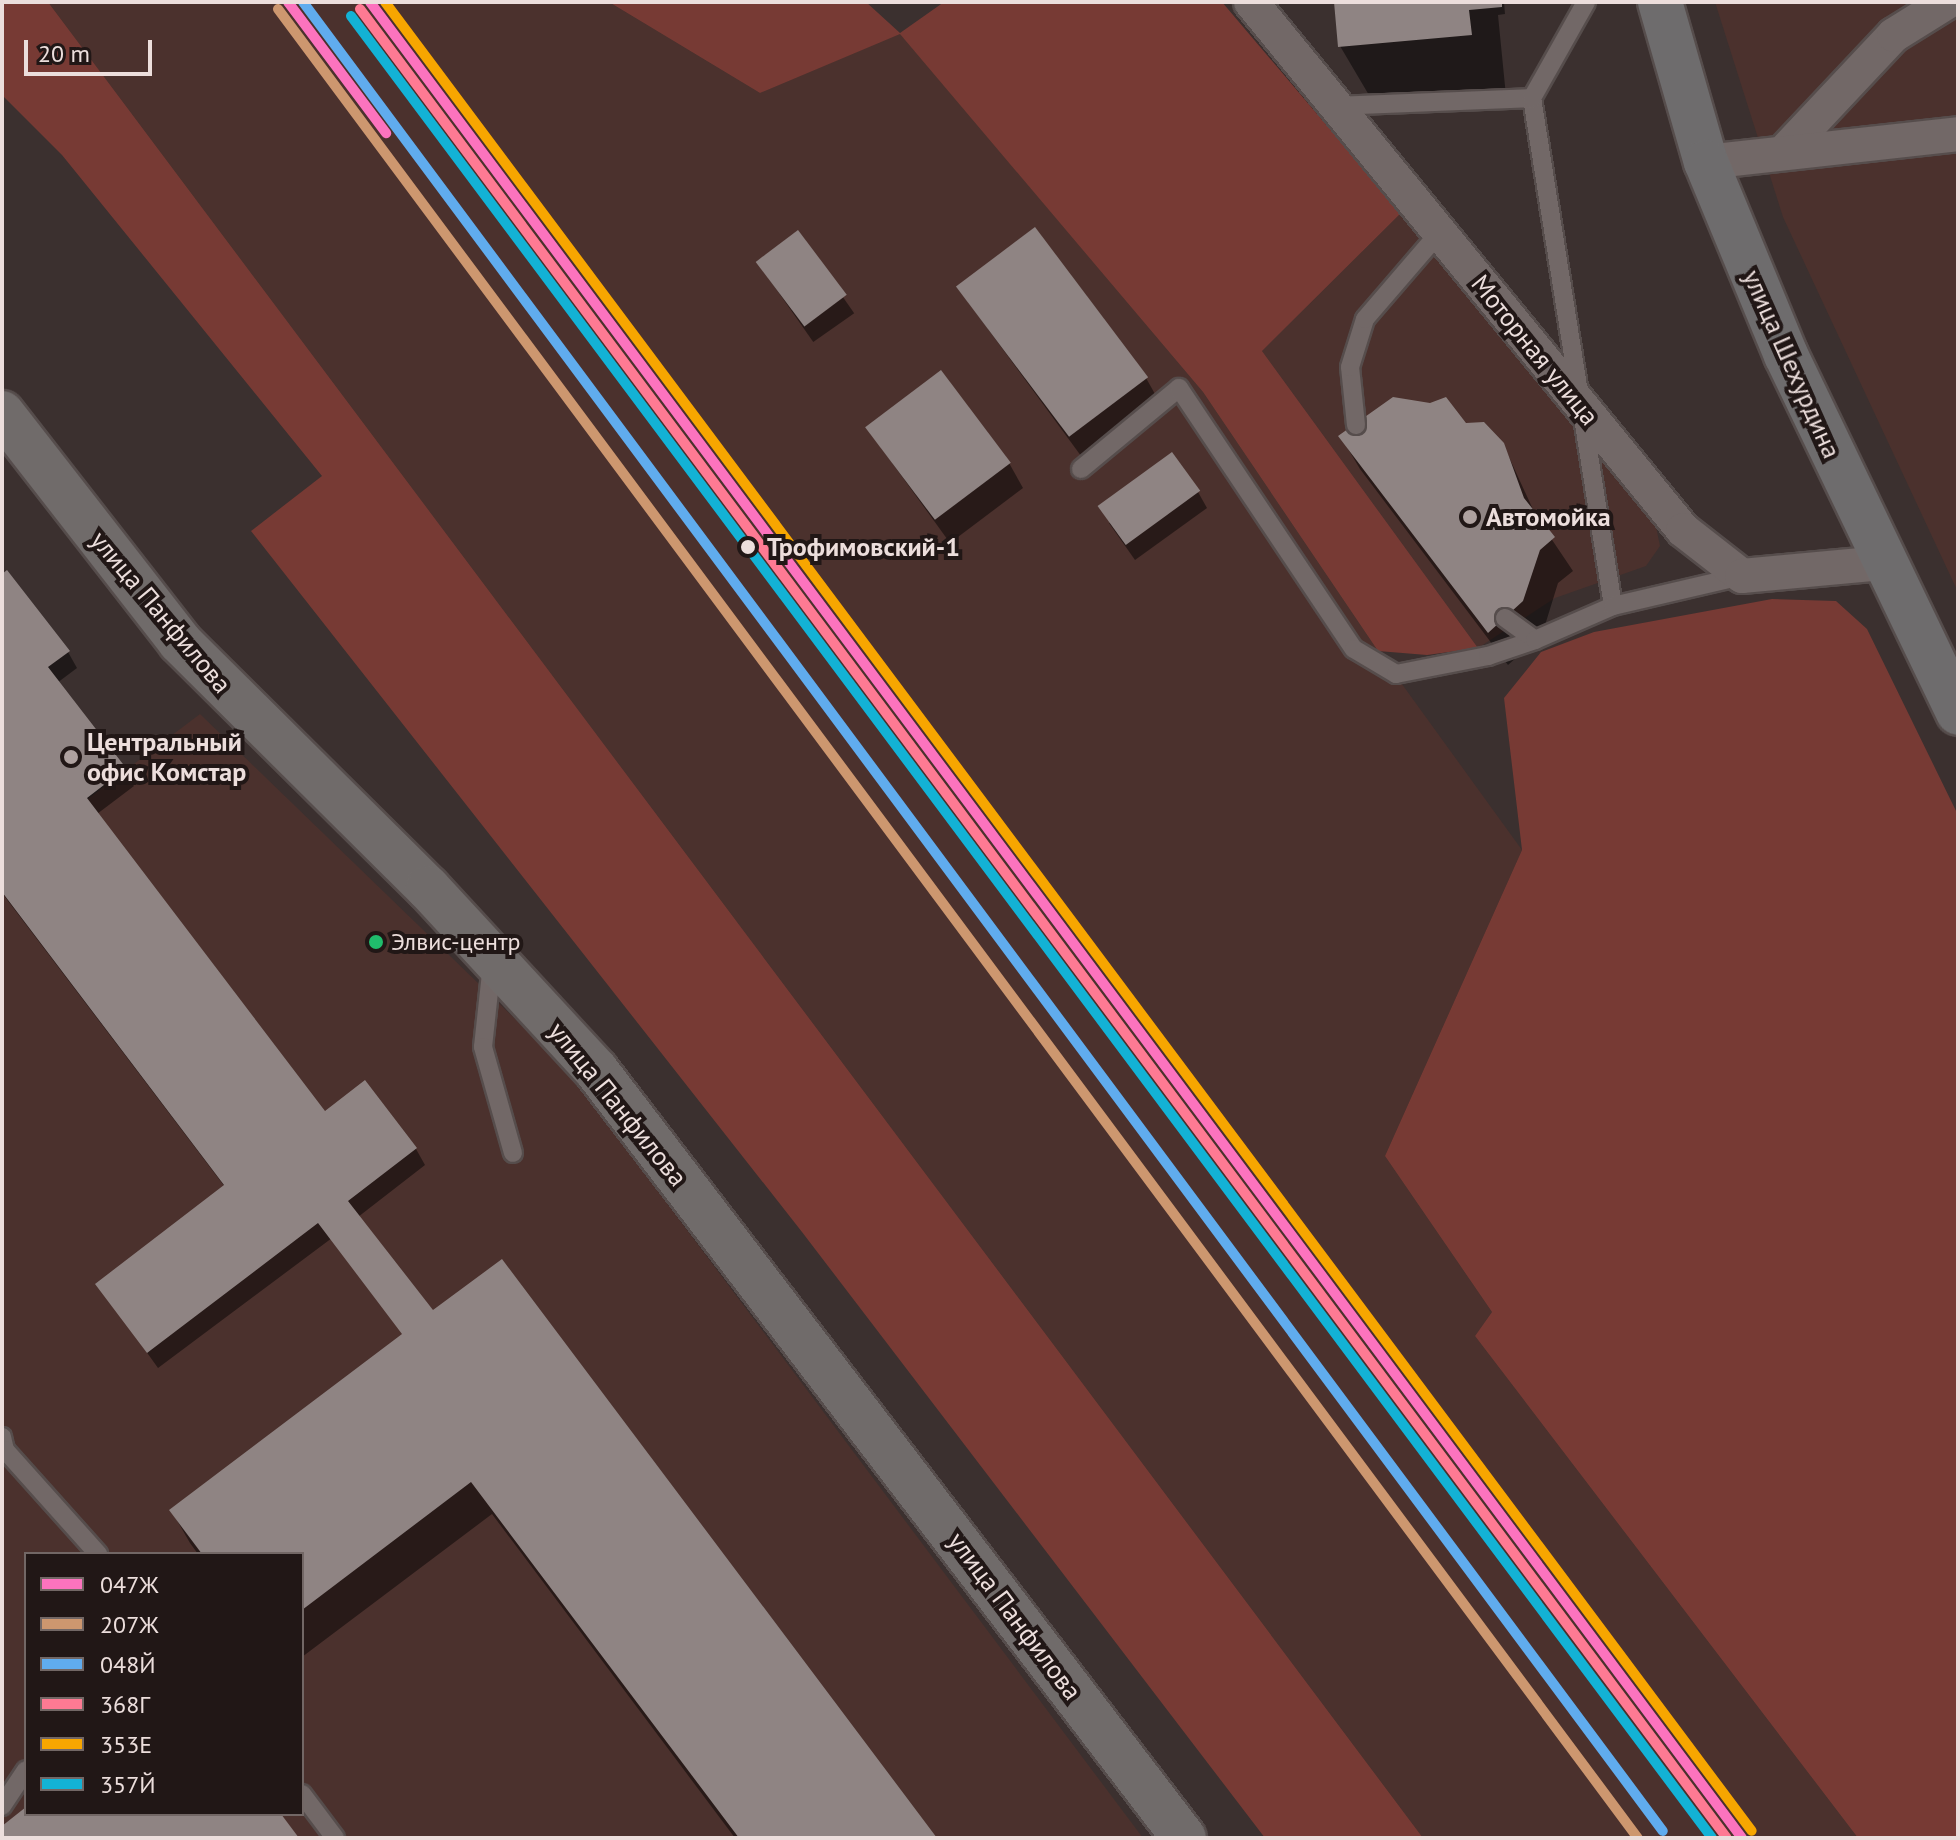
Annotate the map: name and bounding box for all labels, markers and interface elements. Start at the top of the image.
scale bar [28,24,156,74]
text: 20 m [38,38,90,69]
street label: улица Шехурдина [1736,265,1848,463]
street label: Моторная улица [1465,269,1605,431]
place label: Автомойка [1486,501,1611,533]
marker: Автомойка [1461,508,1479,526]
street label: улица Панфилова [84,525,238,699]
place label: Трофимовский-1 [767,531,960,563]
marker: Трофимовский-1 [736,535,760,559]
place label: Центральный офис Комстар [87,726,247,788]
marker: Центральный офис Комстар [62,748,80,766]
place label: Элвис-центр [391,928,520,956]
marker: Элвис-центр [368,934,384,950]
street label: улица Панфилова [542,1016,694,1192]
street label: улица Панфилова [942,1526,1088,1706]
legend [24,1552,304,1816]
text: 047Ж [100,1569,159,1600]
text: 207Ж [100,1609,159,1640]
text: 048Й [100,1649,156,1680]
text: 368Г [100,1689,150,1720]
text: 353Е [100,1729,152,1760]
text: 357Й [100,1769,156,1800]

